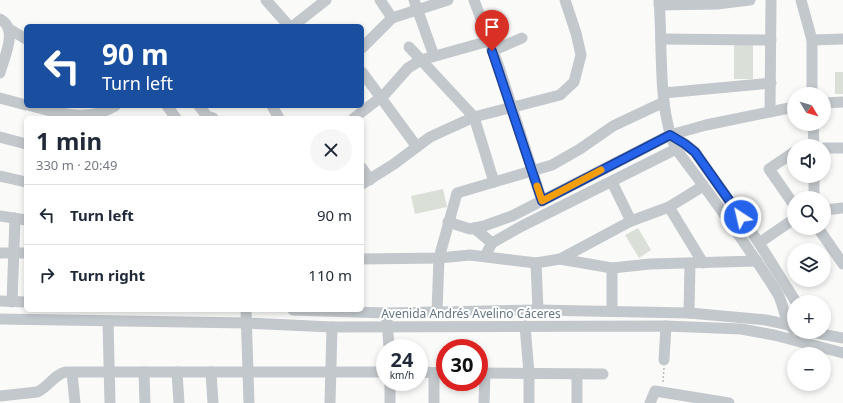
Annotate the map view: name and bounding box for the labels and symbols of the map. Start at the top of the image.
pin [475,10,509,51]
north arrow [787,87,831,131]
position arrow [720,196,762,238]
street label: Avenida Andrés Avelino Cáceres [381,305,561,322]
speed limit sign: 30 [436,339,488,391]

